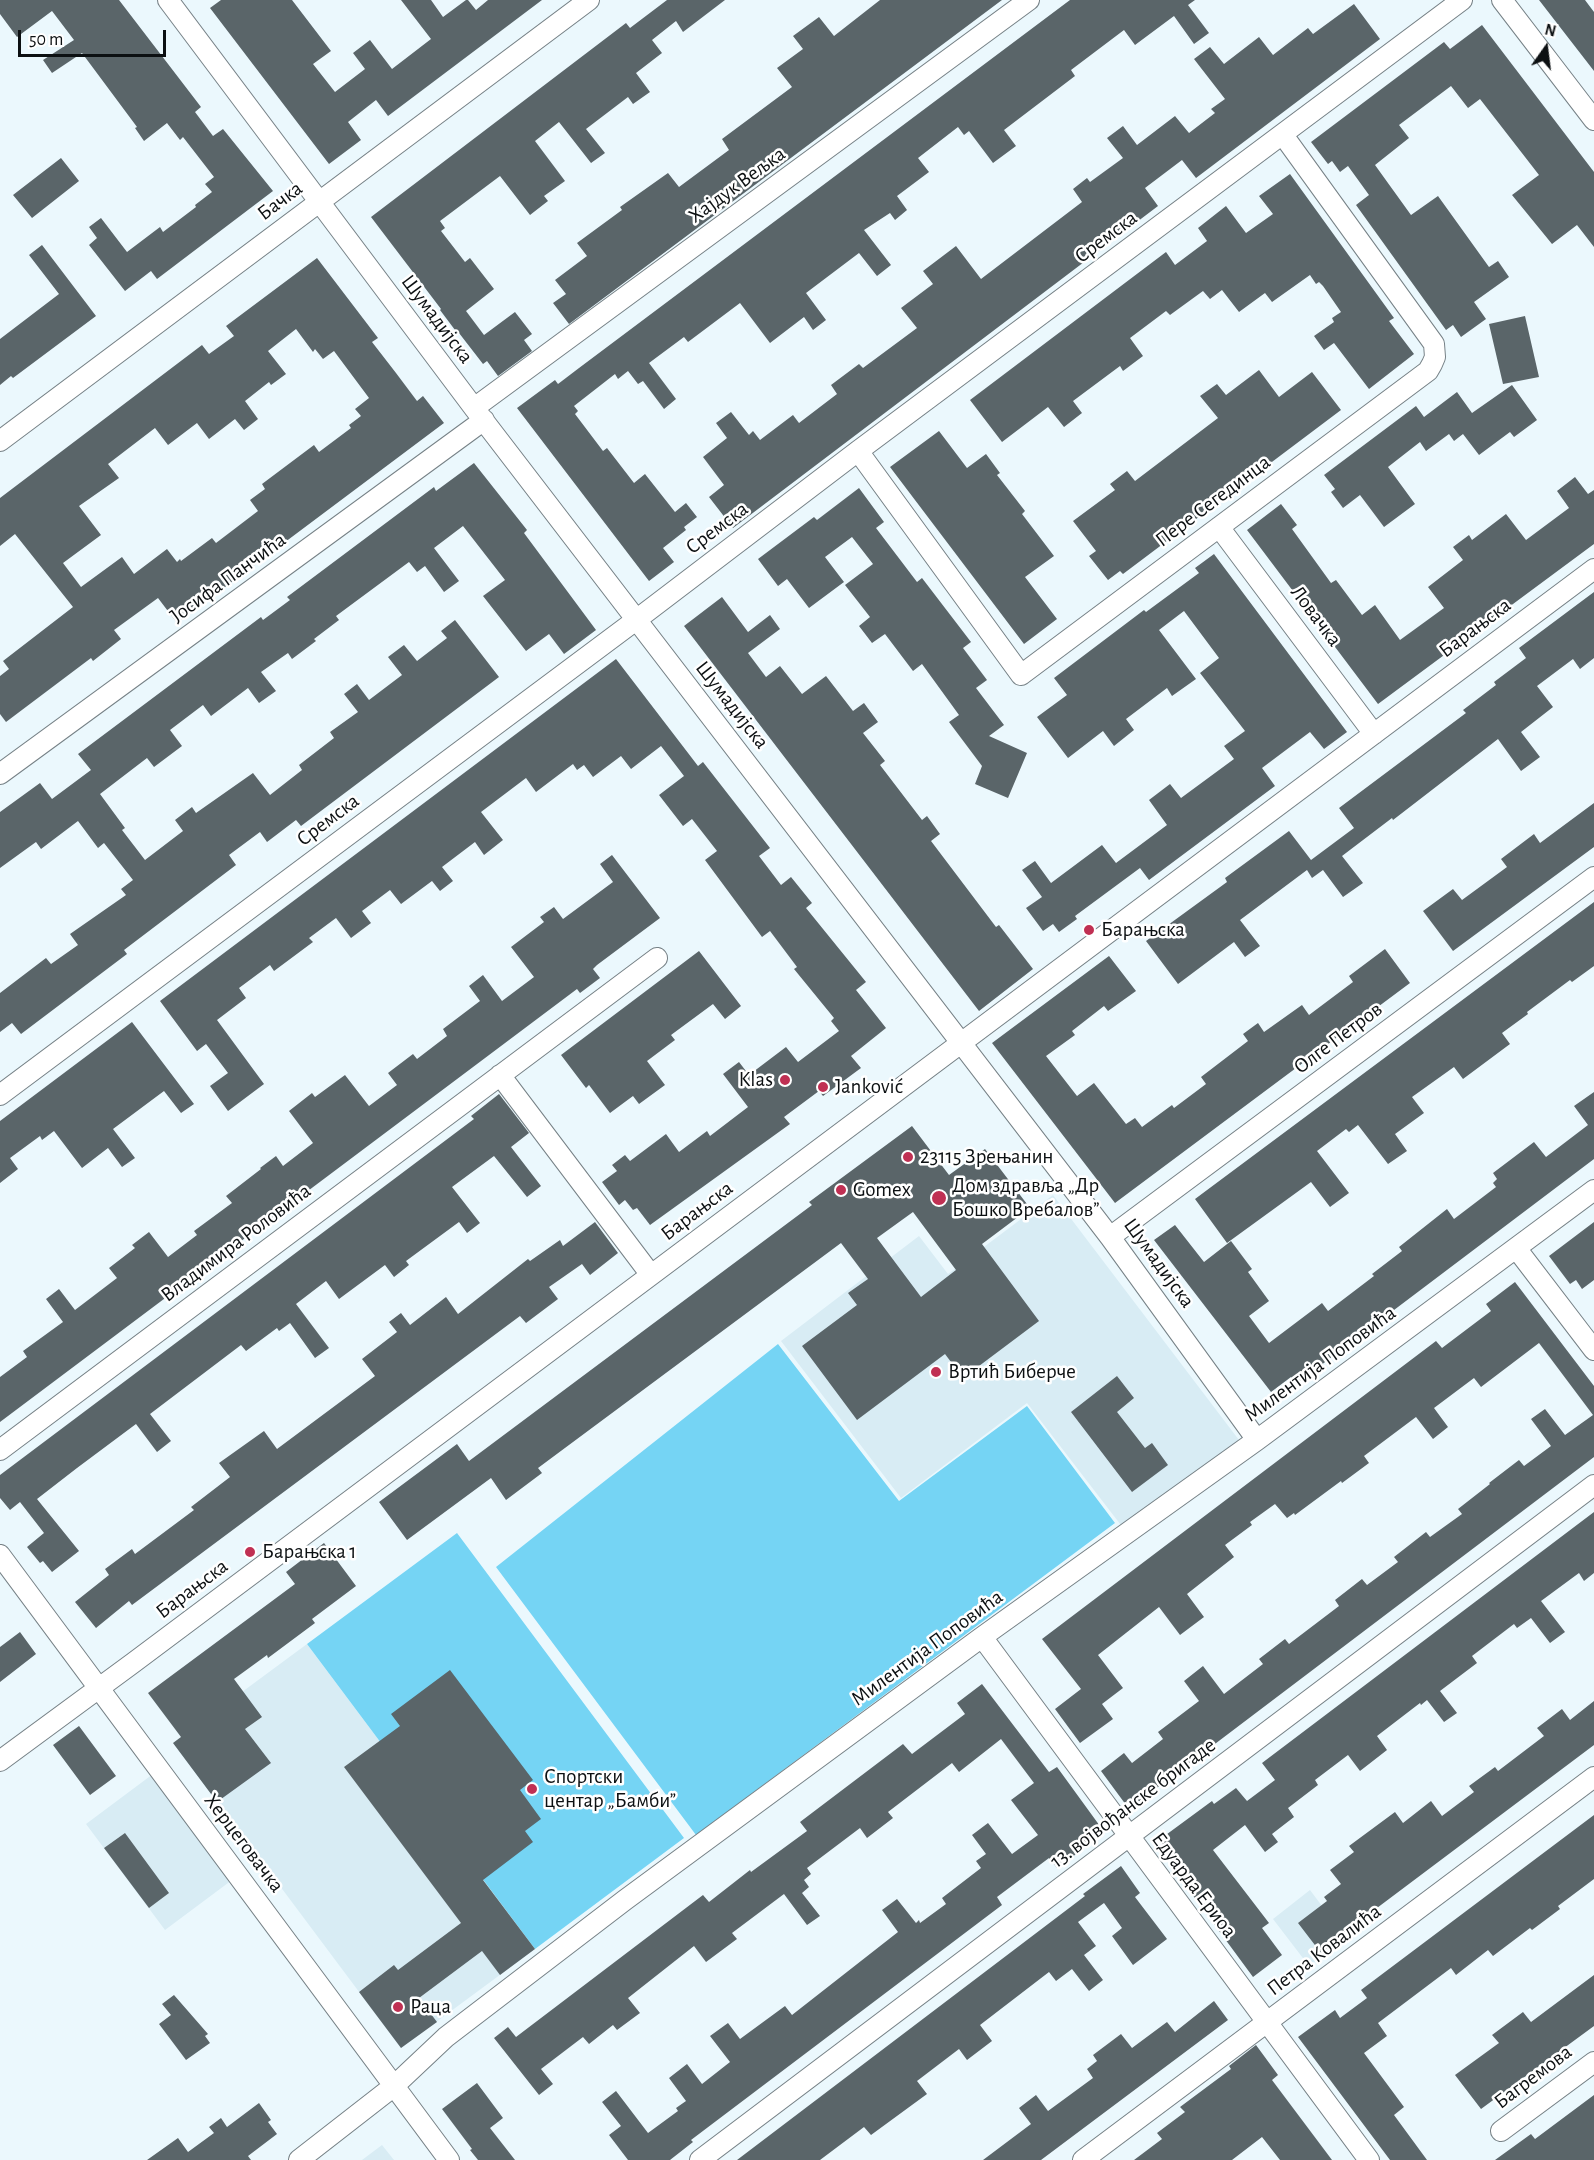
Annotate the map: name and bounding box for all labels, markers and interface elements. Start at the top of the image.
scale bar [21,18,170,56]
north arrow [1516,18,1576,78]
text: N [1543,21,1558,40]
text: 50 m [29,31,63,49]
street label: Хајдук Вељка [684,141,790,229]
street label: Бачка [252,176,308,226]
street label: Сремска [1070,205,1142,269]
street label: Шумадијска [395,270,479,368]
street label: Пере Сегединца [1150,450,1276,552]
street label: Сремска [681,496,753,560]
street label: Јосифа Панчића [165,527,291,629]
street label: Ловачка [1285,581,1347,651]
street label: Барањска [1434,593,1516,663]
street label: Шумадијска [690,656,774,754]
street label: Сремска [292,788,364,852]
place label: Барањска [1101,917,1185,943]
marker: Барањска [1082,923,1096,937]
street label: Олге Петров [1289,997,1387,1079]
place label: Klas [739,1067,773,1093]
marker: Klas [778,1073,792,1087]
place label: Janković [835,1074,903,1100]
marker: Janković [816,1080,830,1094]
place label: 23115 Зрењанин [920,1144,1054,1170]
marker: 23115 Зрењанин [901,1150,915,1164]
place label: Дом здравља „Др Бошко Вребалов” [952,1173,1099,1223]
street label: Барањска [656,1176,738,1246]
place label: Gomex [853,1177,911,1203]
street label: Владимира Роловића [156,1178,316,1308]
marker: Gomex [834,1183,848,1197]
marker: Дом здравља „Др Бошко Вребалов” [930,1189,948,1207]
street label: Шумадијска [1118,1213,1200,1313]
street label: Милентија Поповића [1239,1300,1401,1428]
place label: Вртић Биберче [948,1359,1076,1385]
marker: Вртић Биберче [929,1365,943,1379]
place label: Барањска 1 [262,1539,357,1565]
marker: Барањска 1 [243,1545,257,1559]
street label: Барањска [151,1554,233,1624]
street label: Милентија Поповића [846,1584,1008,1712]
street label: 13. војвођанске бригаде [1045,1733,1221,1873]
place label: Спортски центар „Бамби” [544,1764,676,1814]
marker: Спортски центар „Бамби” [525,1782,539,1796]
street label: Херцеговачка [199,1788,289,1898]
street label: Едуарда Ериоа [1146,1827,1242,1943]
street label: Петра Ковалића [1262,1899,1386,2001]
place label: Раца [410,1994,451,2020]
marker: Раца [391,2000,405,2014]
street label: Багремова [1489,2040,1577,2114]

